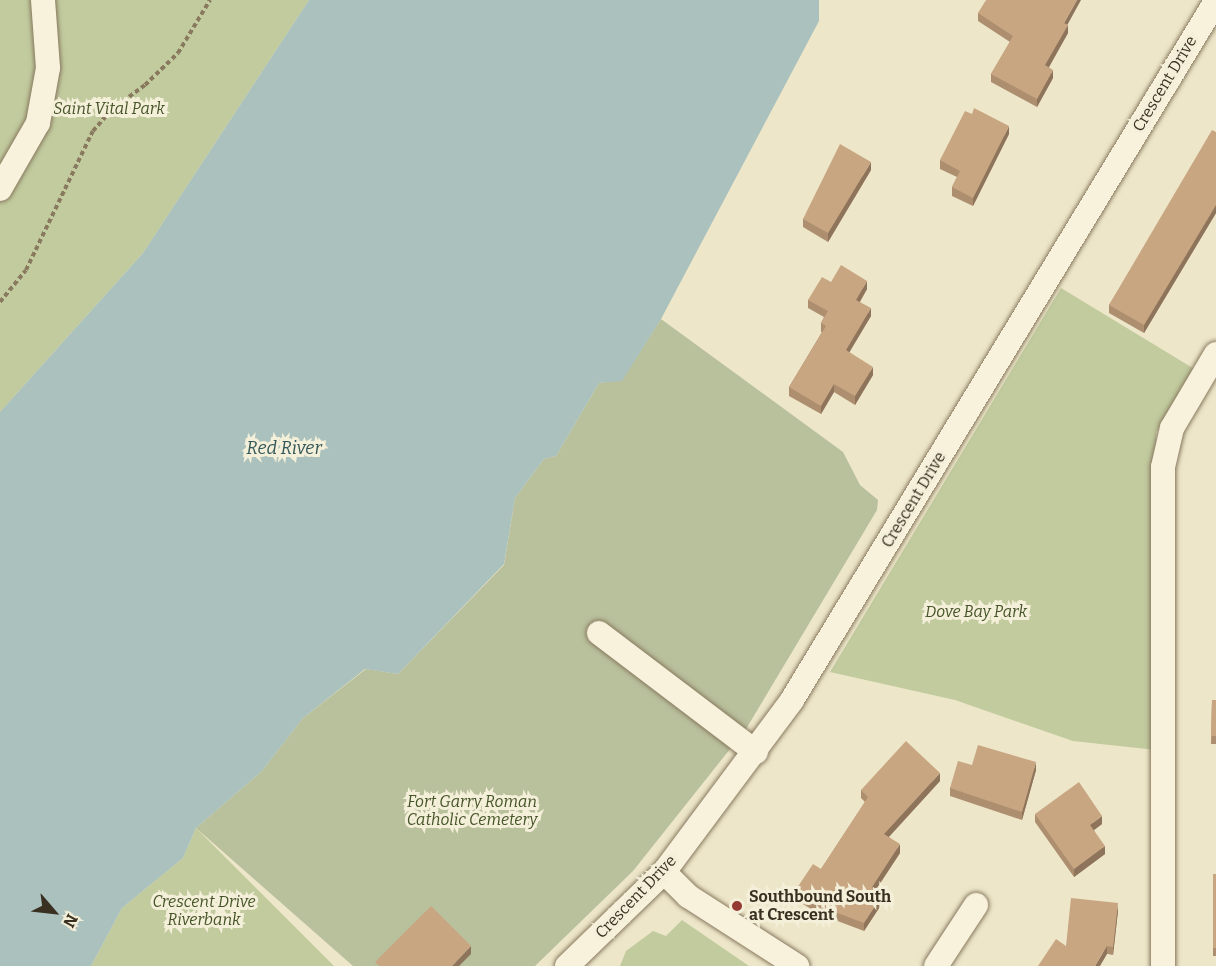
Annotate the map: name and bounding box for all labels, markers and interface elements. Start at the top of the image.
street label: Crescent Drive [1129,33,1201,135]
park label: Saint Vital Park [53,99,165,119]
water label: Red River [246,437,322,459]
street label: Crescent Drive [878,449,950,551]
park label: Dove Bay Park [925,602,1027,622]
park label: Fort Garry Roman Catholic Cemetery [407,792,537,830]
street label: Crescent Drive [592,851,680,943]
north arrow [24,882,84,942]
place label: Southbound South at Crescent [749,887,891,925]
park label: Crescent Drive Riverbank [152,892,256,930]
marker: Southbound South at Crescent [730,899,744,913]
text: N [59,911,82,931]

